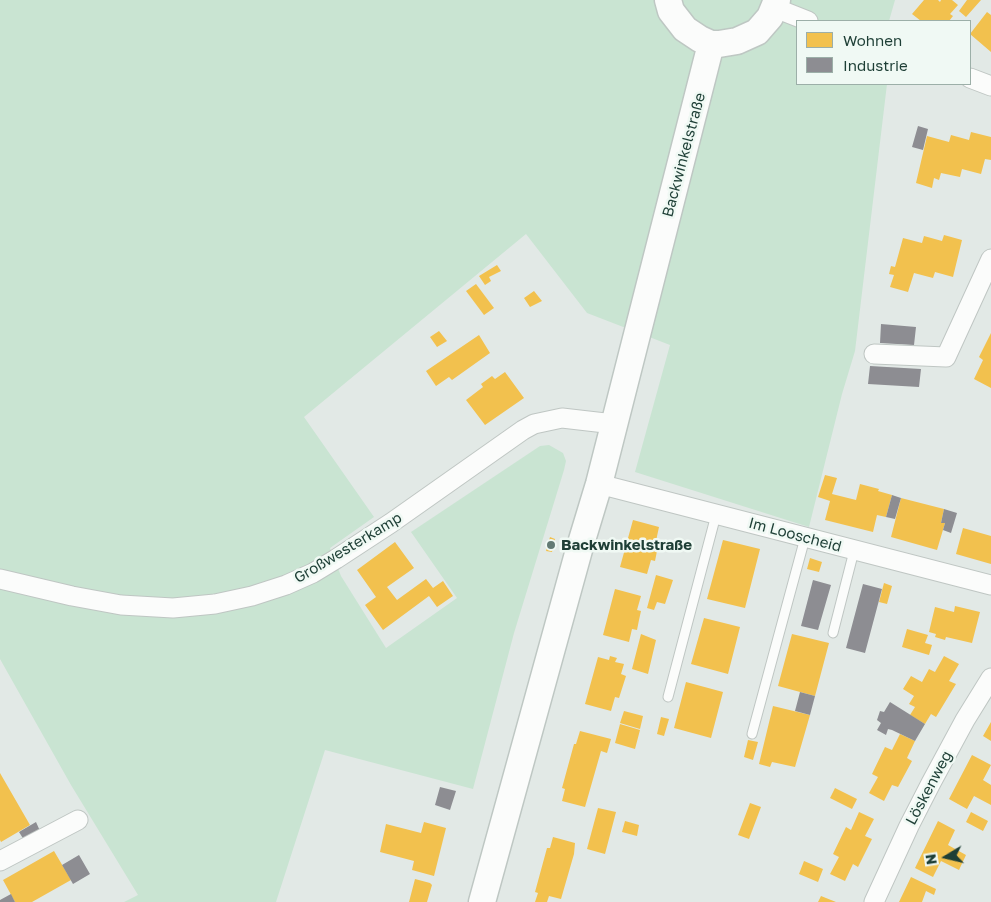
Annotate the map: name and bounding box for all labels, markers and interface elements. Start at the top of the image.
legend [796,20,971,85]
text: Wohnen [843,31,902,49]
text: Industrie [843,56,908,74]
street label: Backwinkelstraße [659,91,709,219]
street label: Großwesterkamp [291,509,405,587]
street label: Im Looscheid [747,514,843,556]
place label: Backwinkelstraße [561,536,692,554]
marker: Backwinkelstraße [545,539,557,551]
street label: Löskenweg [902,748,956,828]
north arrow [921,832,971,882]
text: N [921,853,940,866]

